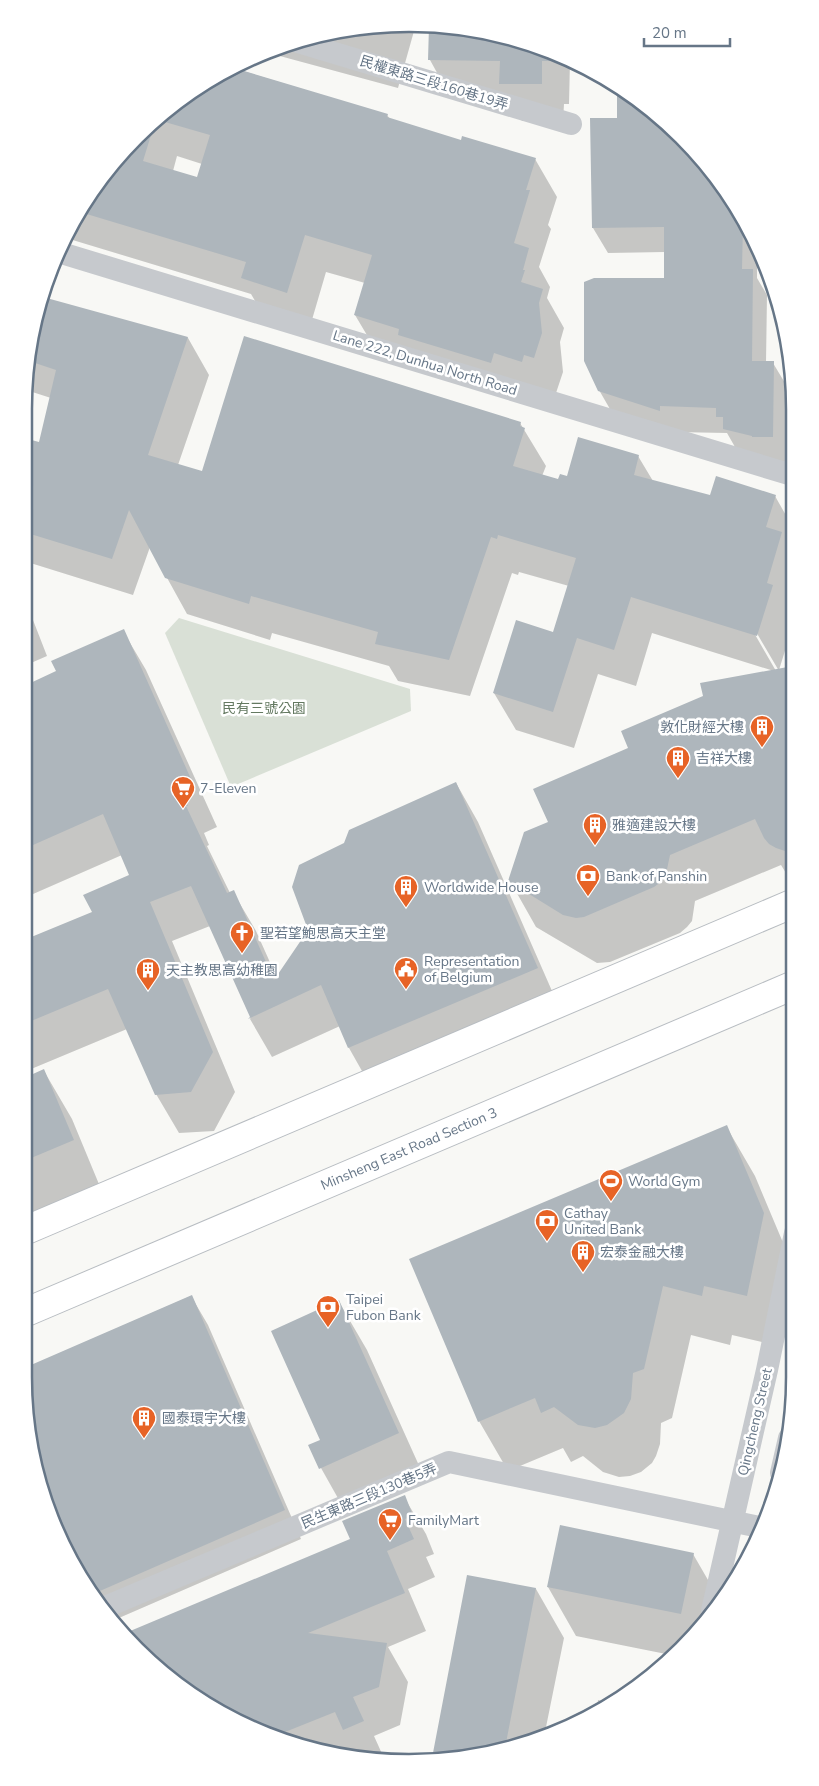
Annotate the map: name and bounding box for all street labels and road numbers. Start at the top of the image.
street label: 民權東路三段160巷19弄 [358,51,510,115]
street label: Lane 222, Dunhua North Road [331,326,519,400]
street label: Minsheng East Road Section 3 [318,1103,500,1195]
street label: Qingcheng Street [733,1366,777,1478]
street label: 民生東路三段130巷5弄 [298,1459,440,1533]

